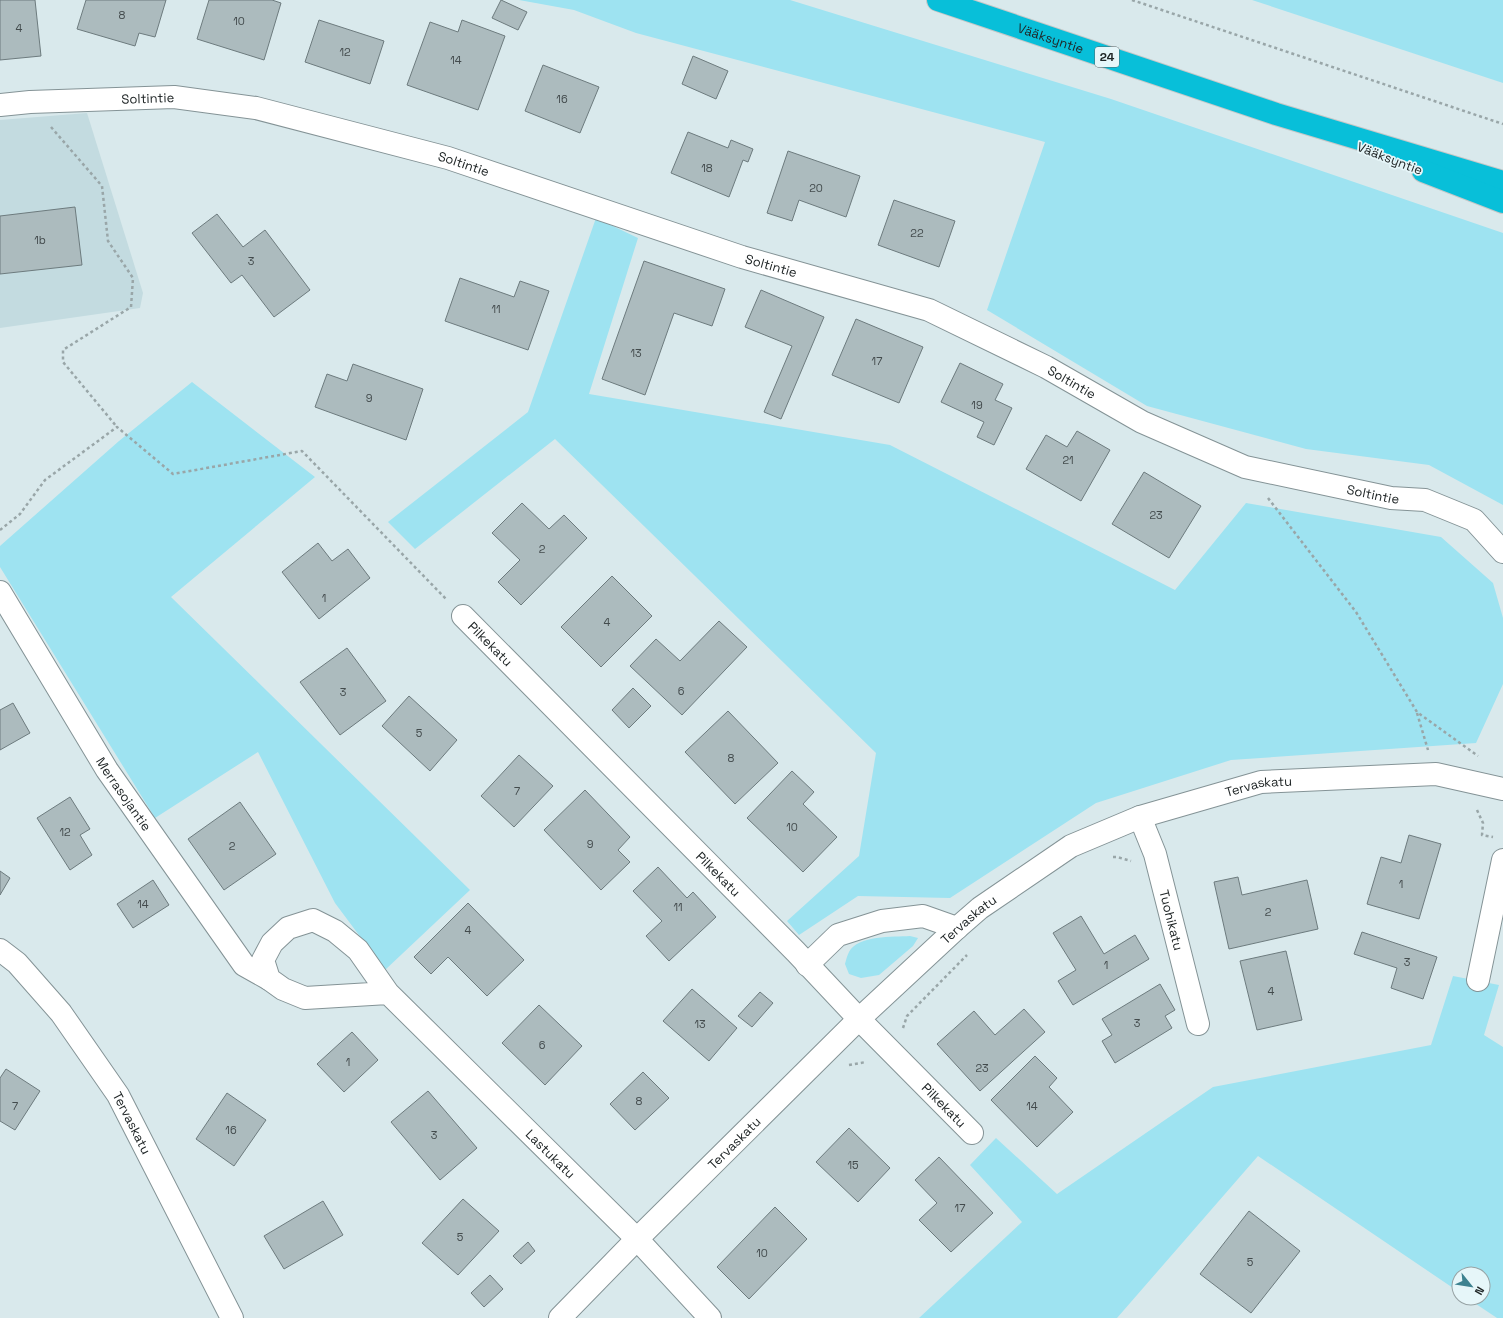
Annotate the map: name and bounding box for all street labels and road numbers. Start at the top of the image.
street label: Vääksyntie [1015,19,1086,58]
road number: 24 [1095,47,1119,67]
street label: Soltintie [121,89,175,108]
street label: Vääksyntie [1355,138,1425,179]
street label: Soltintie [436,148,491,180]
street label: Soltintie [743,250,799,281]
street label: Soltintie [1044,362,1099,403]
street label: Soltintie [1345,481,1400,507]
street label: Pilkekatu [464,618,516,670]
street label: Merrasojantie [92,754,155,834]
street label: Tervaskatu [1223,773,1292,801]
street label: Pilkekatu [692,848,744,900]
street label: Tuohikatu [1155,888,1187,952]
street label: Tervaskatu [937,891,1000,948]
street label: Pilkekatu [918,1079,970,1131]
street label: Tervaskatu [109,1089,155,1157]
street label: Tervaskatu [704,1113,765,1173]
street label: Lastukatu [522,1126,579,1182]

